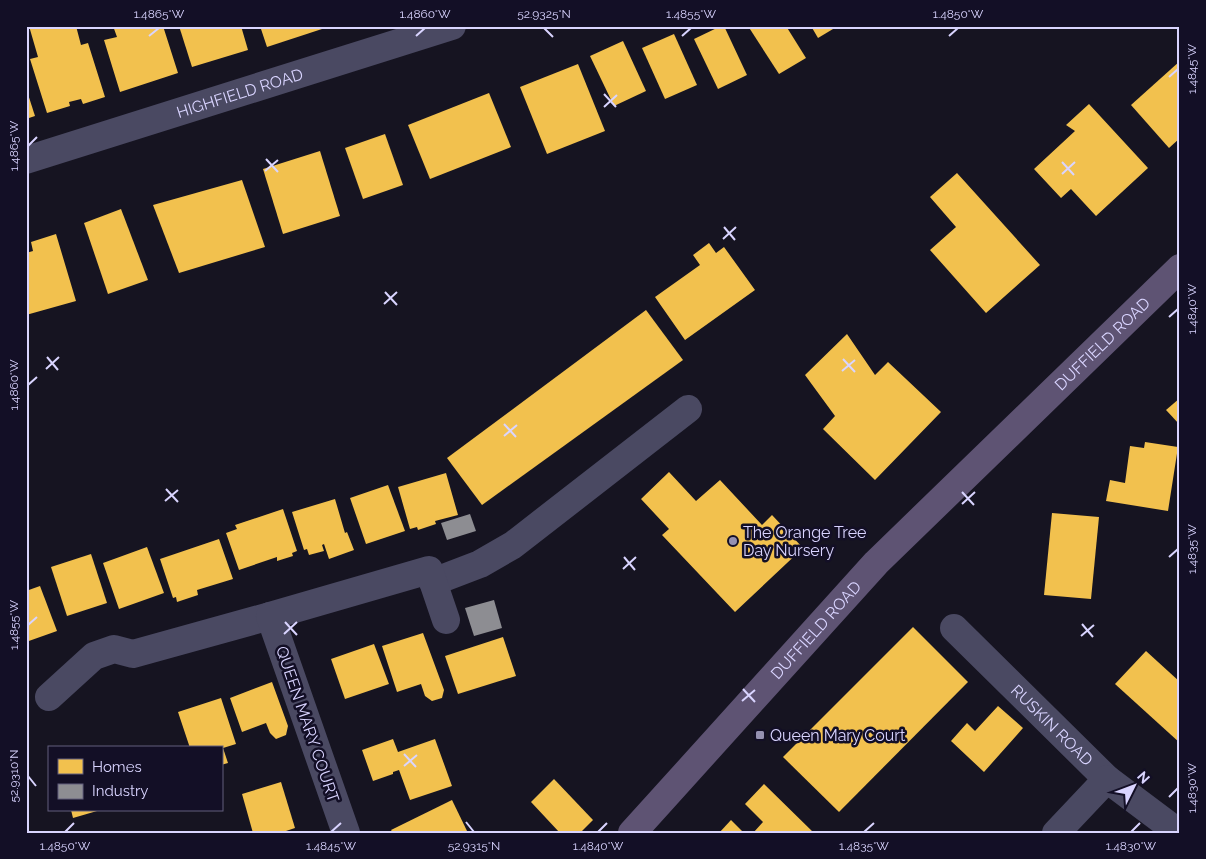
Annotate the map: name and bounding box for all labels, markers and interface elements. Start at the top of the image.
text: 1.4865°W [134,7,185,21]
text: 1.4860°W [399,7,451,21]
text: 52.9325°N [517,7,571,21]
text: 1.4855°W [666,7,716,21]
text: 1.4850°W [933,7,984,21]
text: 1.4845°W [1185,44,1199,94]
street label: HIGHFIELD ROAD [174,64,305,122]
text: 1.4865°W [7,120,21,171]
text: 1.4840°W [1185,283,1199,334]
street label: DUFFIELD ROAD [1051,293,1154,394]
text: 1.4860°W [7,359,21,411]
place label: The Orange Tree Day Nursery [743,523,867,560]
text: 1.4835°W [1185,524,1199,574]
marker: The Orange Tree Day Nursery [727,535,739,547]
street label: DUFFIELD ROAD [767,577,865,683]
text: 1.4855°W [7,600,21,650]
street label: QUEEN MARY COURT [272,644,343,805]
street label: RUSKIN ROAD [1007,681,1097,770]
place label: Queen Mary Court [770,726,906,745]
marker: Queen Mary Court [754,729,766,741]
legend [48,746,222,812]
text: 52.9310°N [7,749,21,803]
text: Homes [92,758,142,776]
north arrow [1108,762,1158,812]
text: 1.4830°W [1185,762,1199,813]
text: N [1134,768,1153,787]
text: Industry [92,782,148,800]
text: 1.4850°W [40,839,91,853]
text: 1.4845°W [306,839,356,853]
text: 52.9315°N [448,839,500,853]
text: 1.4840°W [573,839,624,853]
text: 1.4835°W [839,839,889,853]
text: 1.4830°W [1106,839,1157,853]

